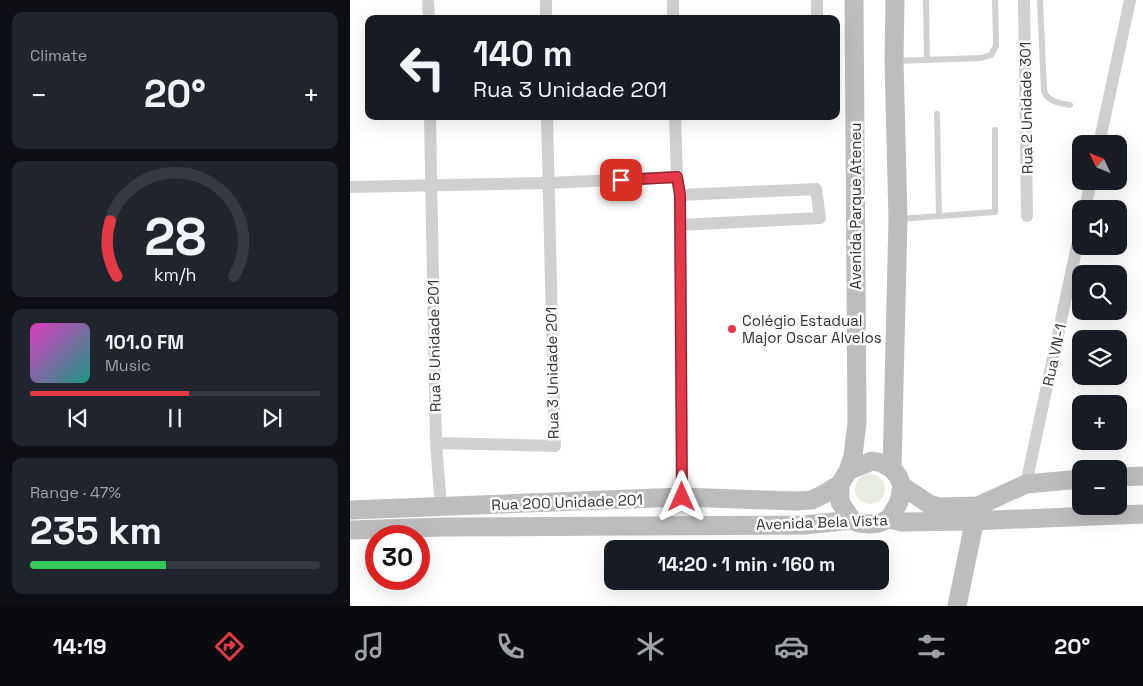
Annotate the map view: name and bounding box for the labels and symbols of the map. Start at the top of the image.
street label: Rua 2 Unidade 301 [1015,42,1037,174]
street label: Avenida Parque Ateneu [846,122,865,290]
north arrow [1072,135,1128,190]
pin [600,159,642,201]
street label: Rua 5 Unidade 201 [423,280,445,412]
street label: Rua 3 Unidade 201 [541,307,563,439]
place label: Colégio Estadual Major Oscar Alvelos [742,311,882,347]
street label: Rua VN-1 [1038,322,1070,388]
marker: Colégio Estadual Major Oscar Alvelos [726,323,738,335]
position arrow [655,470,707,522]
street label: Rua 200 Unidade 201 [491,490,643,514]
street label: Avenida Bela Vista [756,510,889,534]
speed limit sign: 30 [365,525,430,590]

